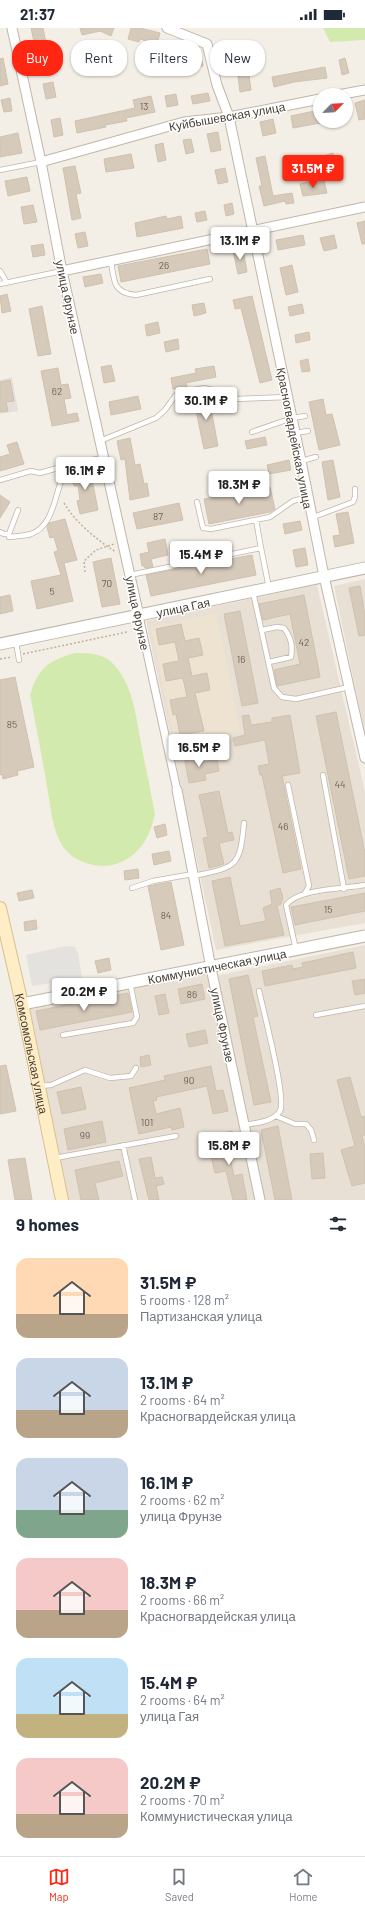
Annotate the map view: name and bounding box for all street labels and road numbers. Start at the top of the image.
street label: Куйбышевская улица [168,99,287,134]
street label: улица Фрунзе [52,259,83,336]
street label: Красногвардейская улица [273,366,316,510]
street label: улица Фрунзе [122,575,153,652]
street label: улица Гая [155,594,211,620]
street label: Коммунистическая улица [147,946,288,987]
street label: улица Фрунзе [207,987,238,1064]
street label: Комсомольская улица [13,992,51,1115]

